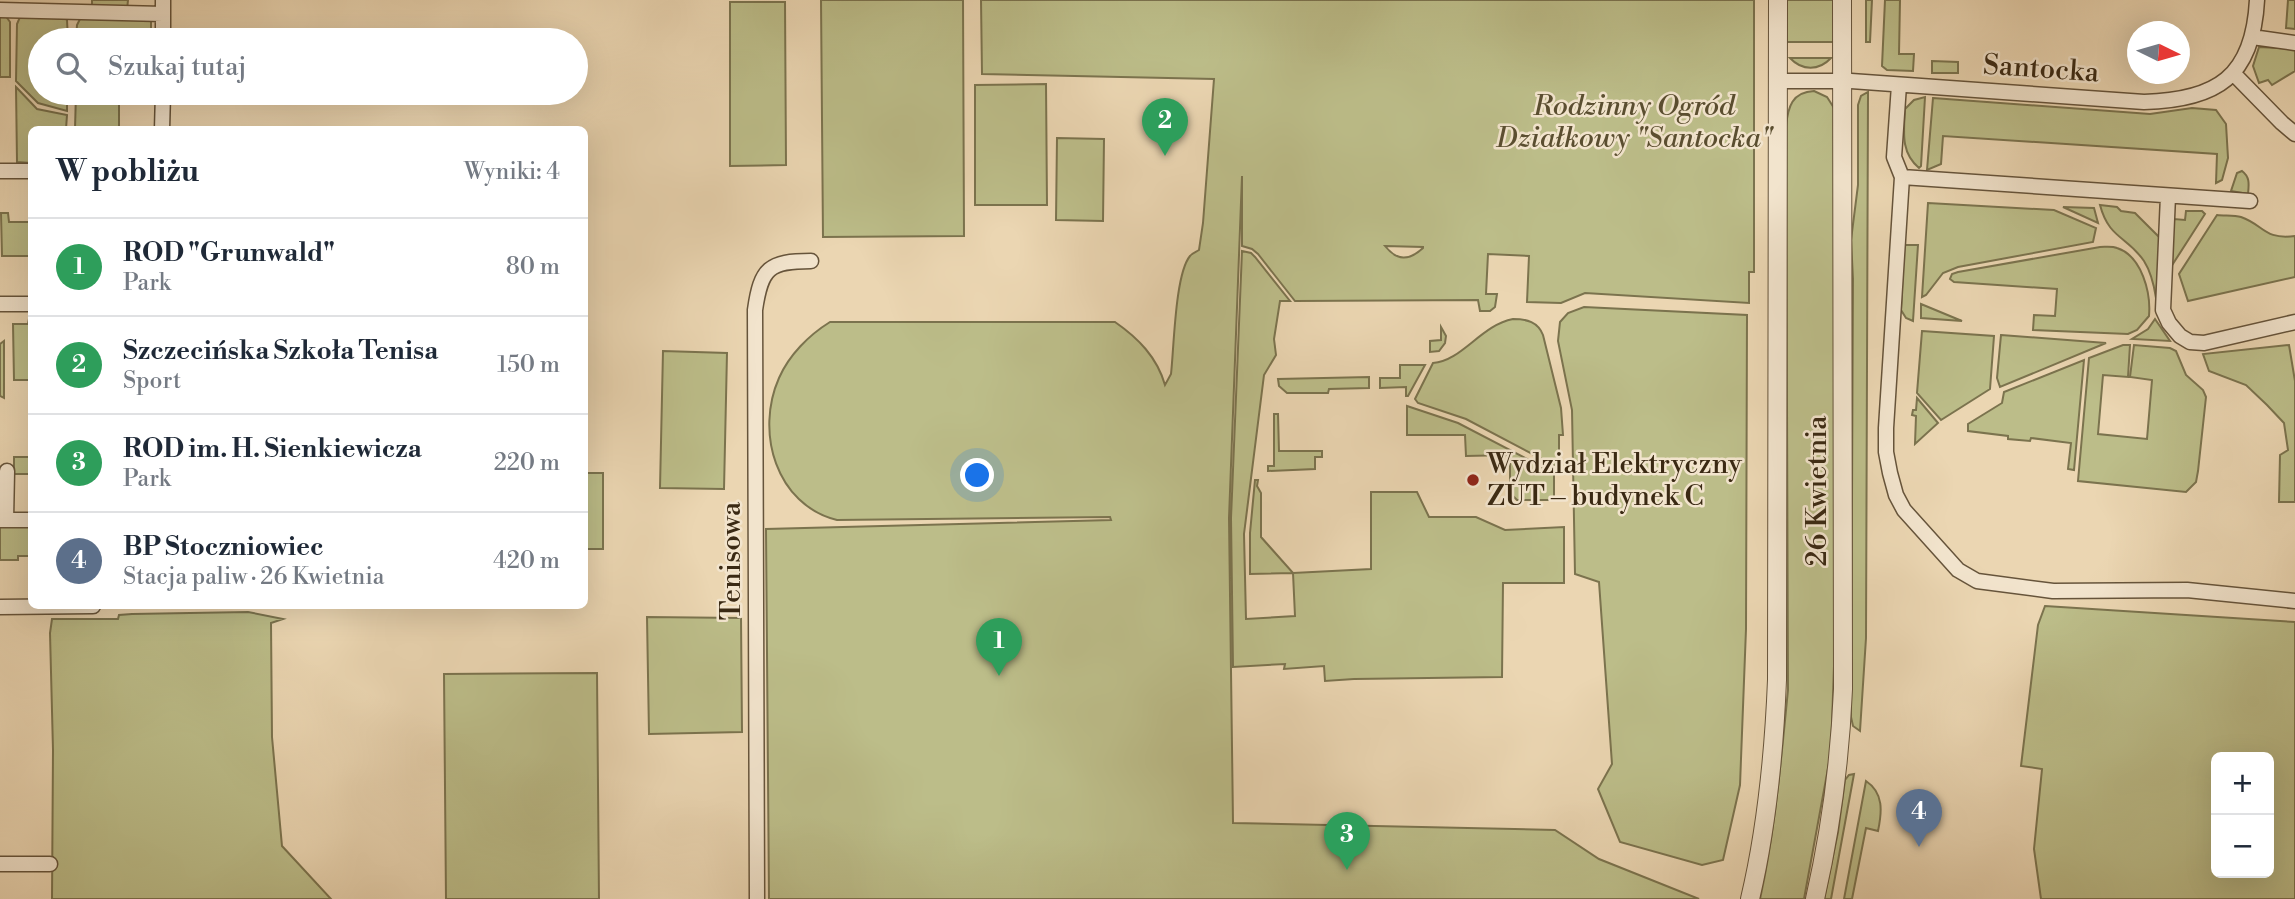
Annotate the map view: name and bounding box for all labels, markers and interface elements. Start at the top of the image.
north arrow [2127,21,2190,84]
search box [28,28,588,105]
street label: Santocka [1982,47,2101,91]
icon: search [52,48,90,86]
text: Szukaj tutaj [108,51,247,83]
park label: Rodzinny Ogród Działkowy "Santocka" [1495,89,1775,156]
pin: 2 [1142,98,1188,156]
text: W pobliżu [56,153,199,191]
text: Wyniki: 4 [464,158,560,186]
text: ROD "Grunwald" [123,237,335,269]
text: 1 [73,253,85,281]
text: 80 m [506,253,560,281]
text: Park [123,269,171,297]
text: Szczecińska Szkoła Tenisa [123,335,438,367]
text: 2 [72,351,86,379]
text: 150 m [497,351,560,379]
text: Sport [123,367,181,395]
street label: 26 Kwietnia [1800,415,1835,567]
text: ROD im. H. Sienkiewicza [123,433,422,465]
place label: Wydział Elektryczny ZUT – budynek C [1486,447,1742,514]
text: 3 [72,449,86,477]
text: 220 m [494,449,560,477]
your location [960,458,994,492]
text: Park [123,465,171,493]
marker: Wydział Elektryczny ZUT – budynek C [1465,472,1481,488]
street label: Tenisowa [714,501,749,620]
text: BP Stoczniowiec [123,531,324,563]
text: 4 [71,547,87,575]
text: 420 m [493,547,560,575]
text: Stacja paliw · 26 Kwietnia [123,563,384,591]
pin: 1 [976,618,1022,676]
map controls [2211,752,2274,878]
button: + [2211,752,2274,815]
pin: 4 [1896,789,1942,847]
pin: 3 [1324,812,1370,870]
button: − [2211,815,2274,878]

